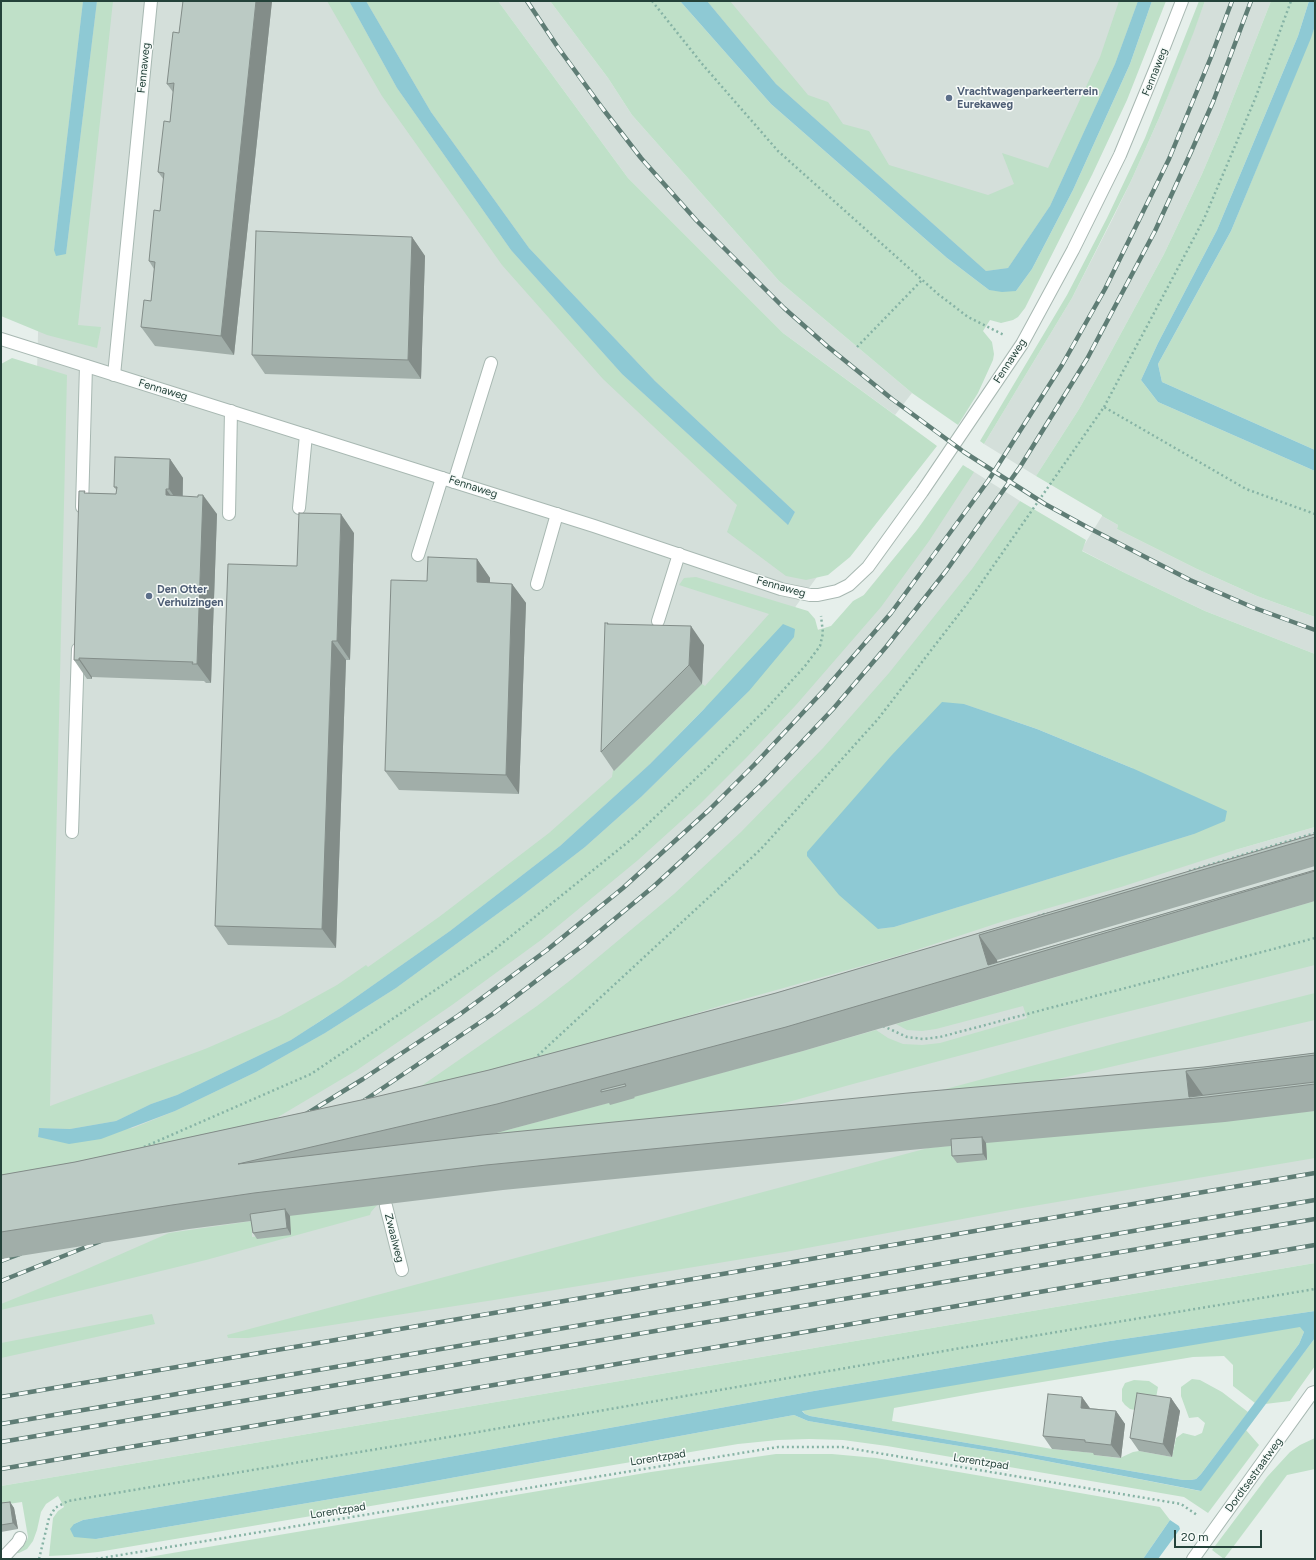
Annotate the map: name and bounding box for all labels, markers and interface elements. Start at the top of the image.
street label: Fennaweg [135,42,153,94]
street label: Fennaweg [1139,46,1171,98]
place label: Vrachtwagenparkeerterrein Eurekaweg [957,85,1098,111]
marker: Vrachtwagenparkeerterrein Eurekaweg [944,93,954,103]
street label: Fennaweg [991,336,1029,386]
street label: Fennaweg [137,376,189,404]
street label: Fennaweg [447,473,499,501]
street label: Fennaweg [755,574,807,600]
place label: Den Otter Verhuizingen [157,583,223,609]
marker: Den Otter Verhuizingen [144,591,154,601]
street label: Zwaalweg [382,1212,406,1264]
street label: Dordtsestraatweg [1223,1435,1285,1515]
street label: Lorentzpad [629,1447,687,1469]
street label: Lorentzpad [952,1451,1010,1473]
street label: Lorentzpad [309,1500,367,1522]
scale bar [1176,1522,1264,1548]
text: 20 m [1181,1530,1209,1544]

